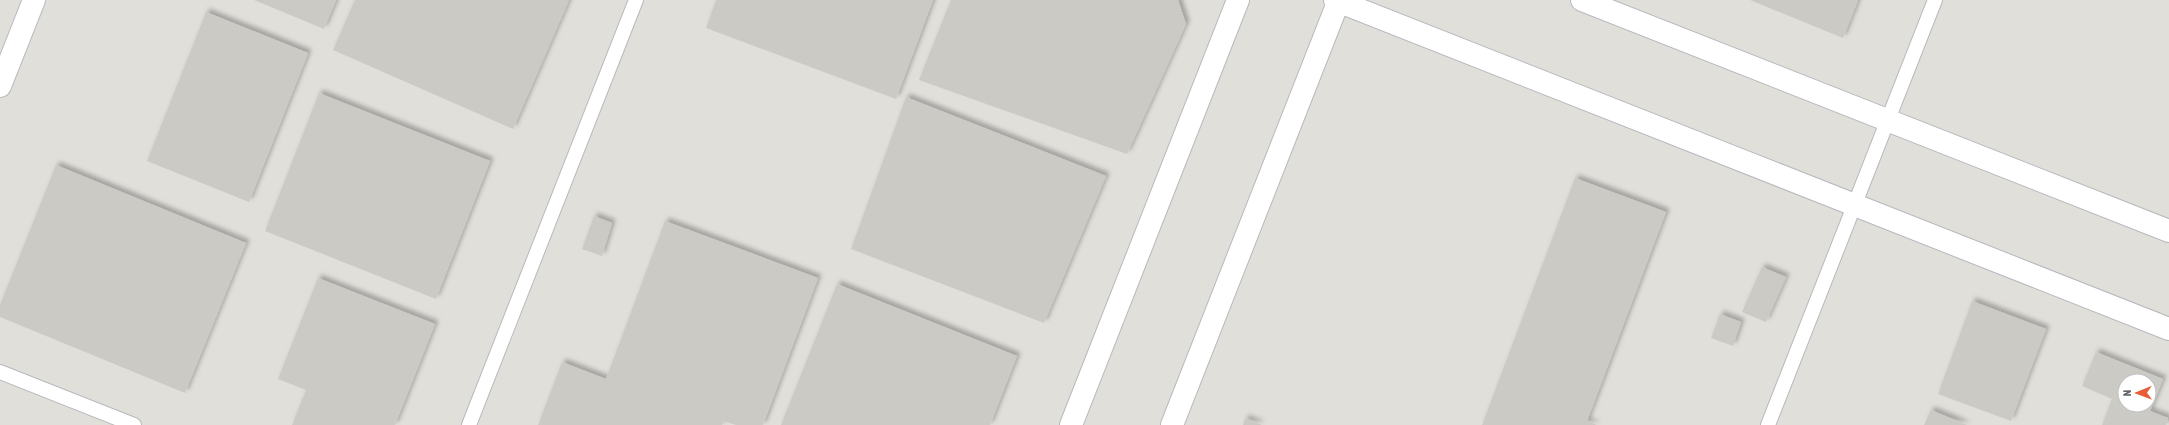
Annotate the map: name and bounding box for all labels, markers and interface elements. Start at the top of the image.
north arrow [2117,373,2157,413]
text: N [2121,390,2133,397]

